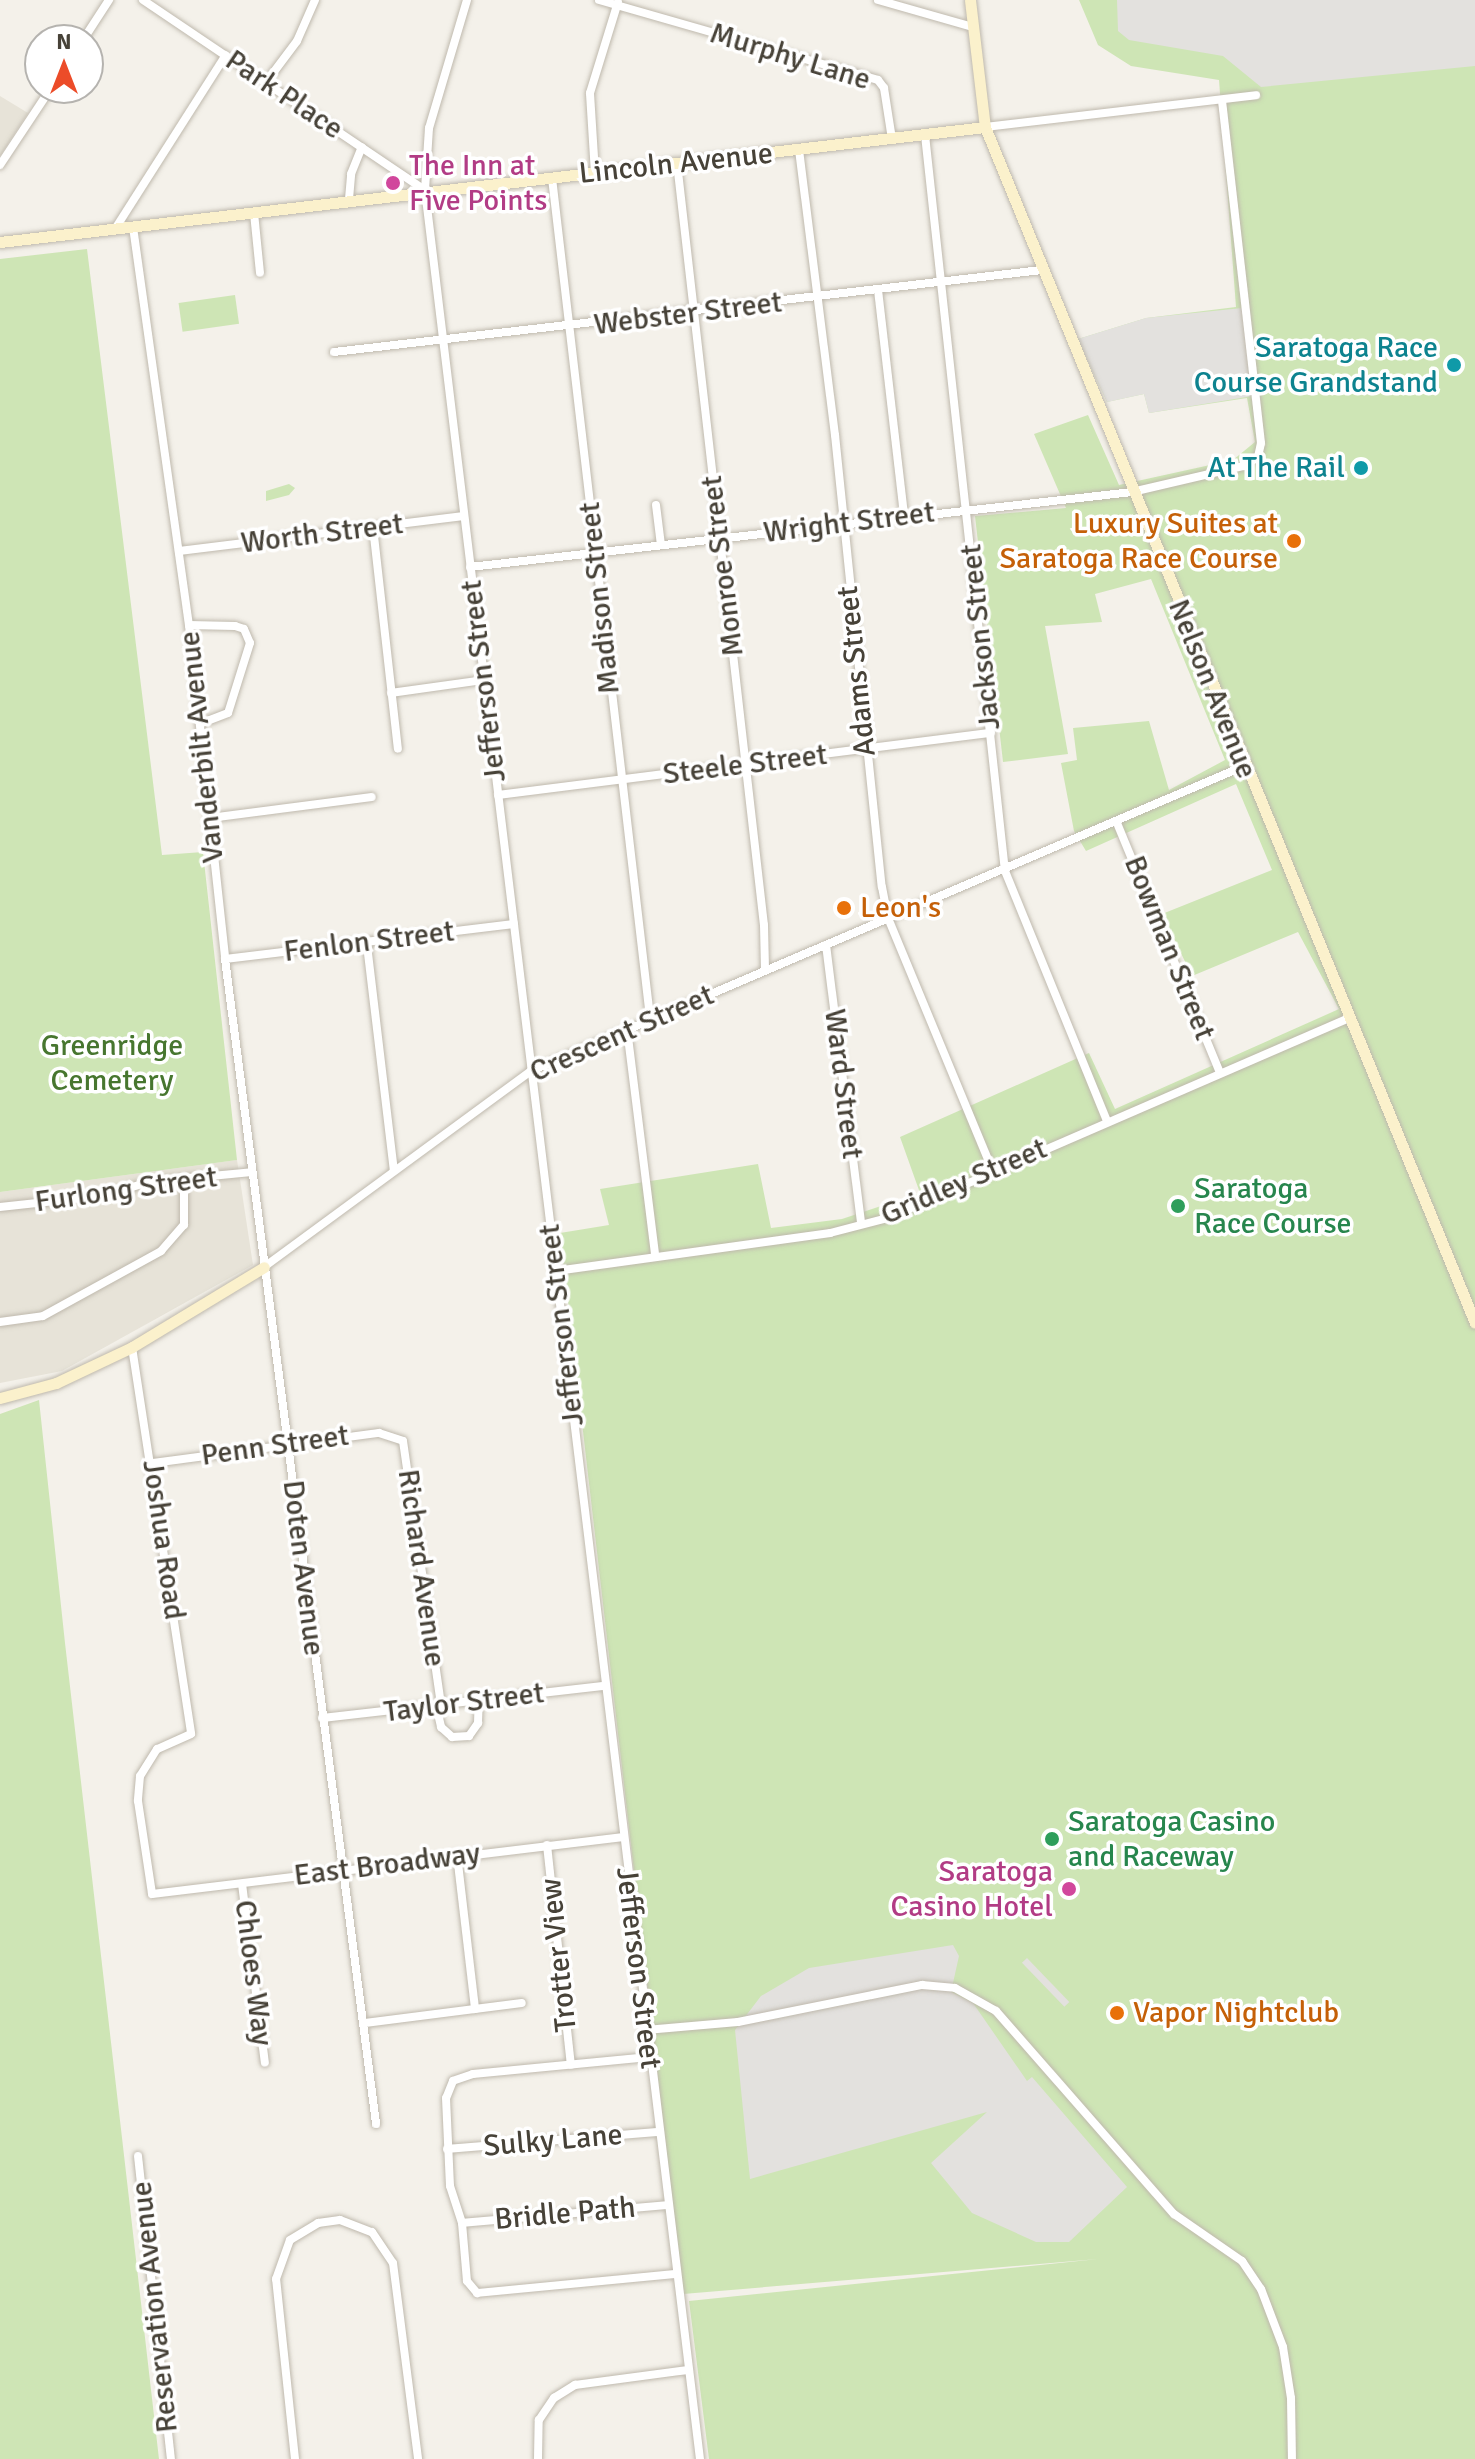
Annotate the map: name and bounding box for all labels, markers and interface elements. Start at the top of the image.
street label: Murphy Lane [705,16,875,98]
north arrow [24,24,104,104]
text: N [56,28,72,55]
street label: Park Place [218,43,350,147]
street label: Lincoln Avenue [577,136,775,192]
place label: The Inn at Five Points [409,148,547,218]
marker: The Inn at Five Points [384,174,402,192]
street label: Webster Street [592,285,784,343]
place label: Saratoga Race Course Grandstand [1194,330,1438,400]
marker: Saratoga Race Course Grandstand [1445,356,1463,374]
place label: At The Rail [1207,450,1345,486]
marker: At The Rail [1352,459,1370,477]
street label: Monroe Street [694,473,752,659]
street label: Wright Street [761,495,937,551]
street label: Madison Street [572,500,628,696]
street label: Worth Street [239,506,405,562]
place label: Luxury Suites at Saratoga Race Course [999,506,1278,576]
marker: Luxury Suites at Saratoga Race Course [1285,532,1303,550]
street label: Jackson Street [953,542,1009,732]
street label: Jefferson Street [454,578,514,784]
street label: Adams Street [830,584,884,758]
street label: Nelson Avenue [1160,594,1264,784]
street label: Vanderbilt Avenue [172,629,232,865]
street label: Steele Street [661,737,829,793]
street label: Bowman Street [1116,851,1222,1045]
place label: Leon's [860,890,941,926]
marker: Leon's [835,899,853,917]
street label: Fenlon Street [282,914,456,970]
street label: Crescent Street [525,977,719,1091]
street label: Ward Street [816,1007,870,1161]
park label: Greenridge Cemetery [41,1028,183,1098]
street label: Gridley Street [876,1131,1052,1233]
street label: Furlong Street [33,1159,219,1221]
place label: Saratoga Race Course [1194,1171,1352,1242]
marker: Saratoga Race Course [1169,1197,1187,1215]
street label: Jefferson Street [532,1222,592,1428]
street label: Penn Street [199,1418,351,1474]
street label: Joshua Road [134,1458,192,1622]
street label: Richard Avenue [389,1467,453,1669]
street label: Doten Avenue [274,1478,332,1658]
street label: Taylor Street [382,1675,546,1731]
place label: Saratoga Casino and Raceway [1068,1804,1275,1874]
marker: Saratoga Casino and Raceway [1043,1830,1061,1848]
street label: East Broadway [292,1836,482,1894]
place label: Saratoga Casino Hotel [890,1854,1053,1924]
street label: Jefferson Street [608,1865,668,2071]
street label: Trotter View [533,1876,585,2034]
marker: Saratoga Casino Hotel [1060,1880,1078,1898]
street label: Chloes Way [226,1898,280,2048]
place label: Vapor Nightclub [1133,1995,1339,2031]
marker: Vapor Nightclub [1108,2004,1126,2022]
street label: Sulky Lane [482,2117,624,2165]
street label: Reservation Avenue [124,2180,186,2434]
street label: Bridle Path [493,2190,637,2238]

